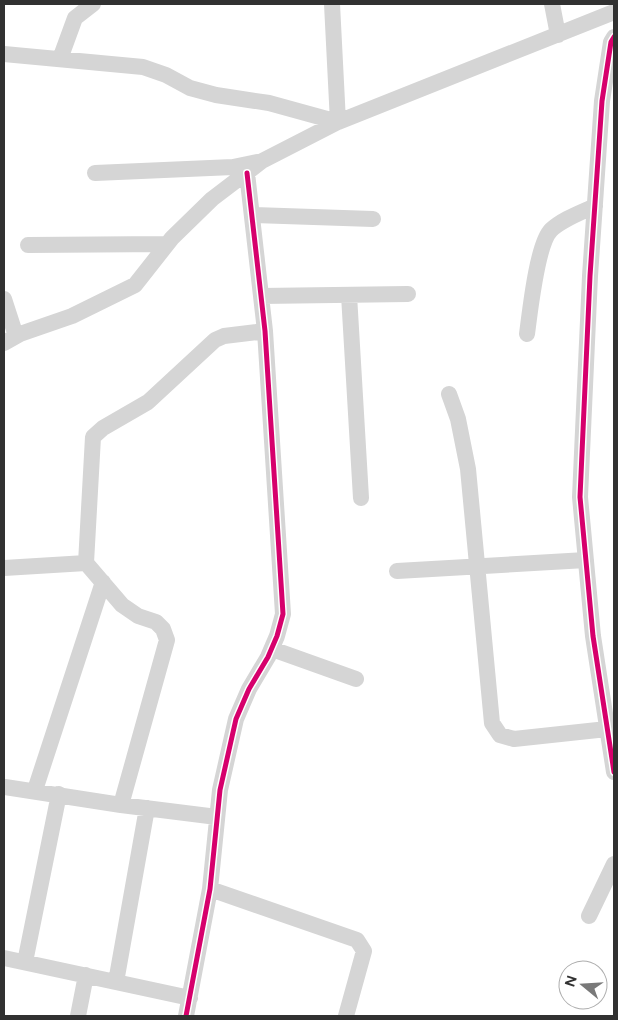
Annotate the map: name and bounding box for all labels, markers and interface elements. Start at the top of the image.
north arrow [558,960,608,1010]
text: N [561,973,581,989]

